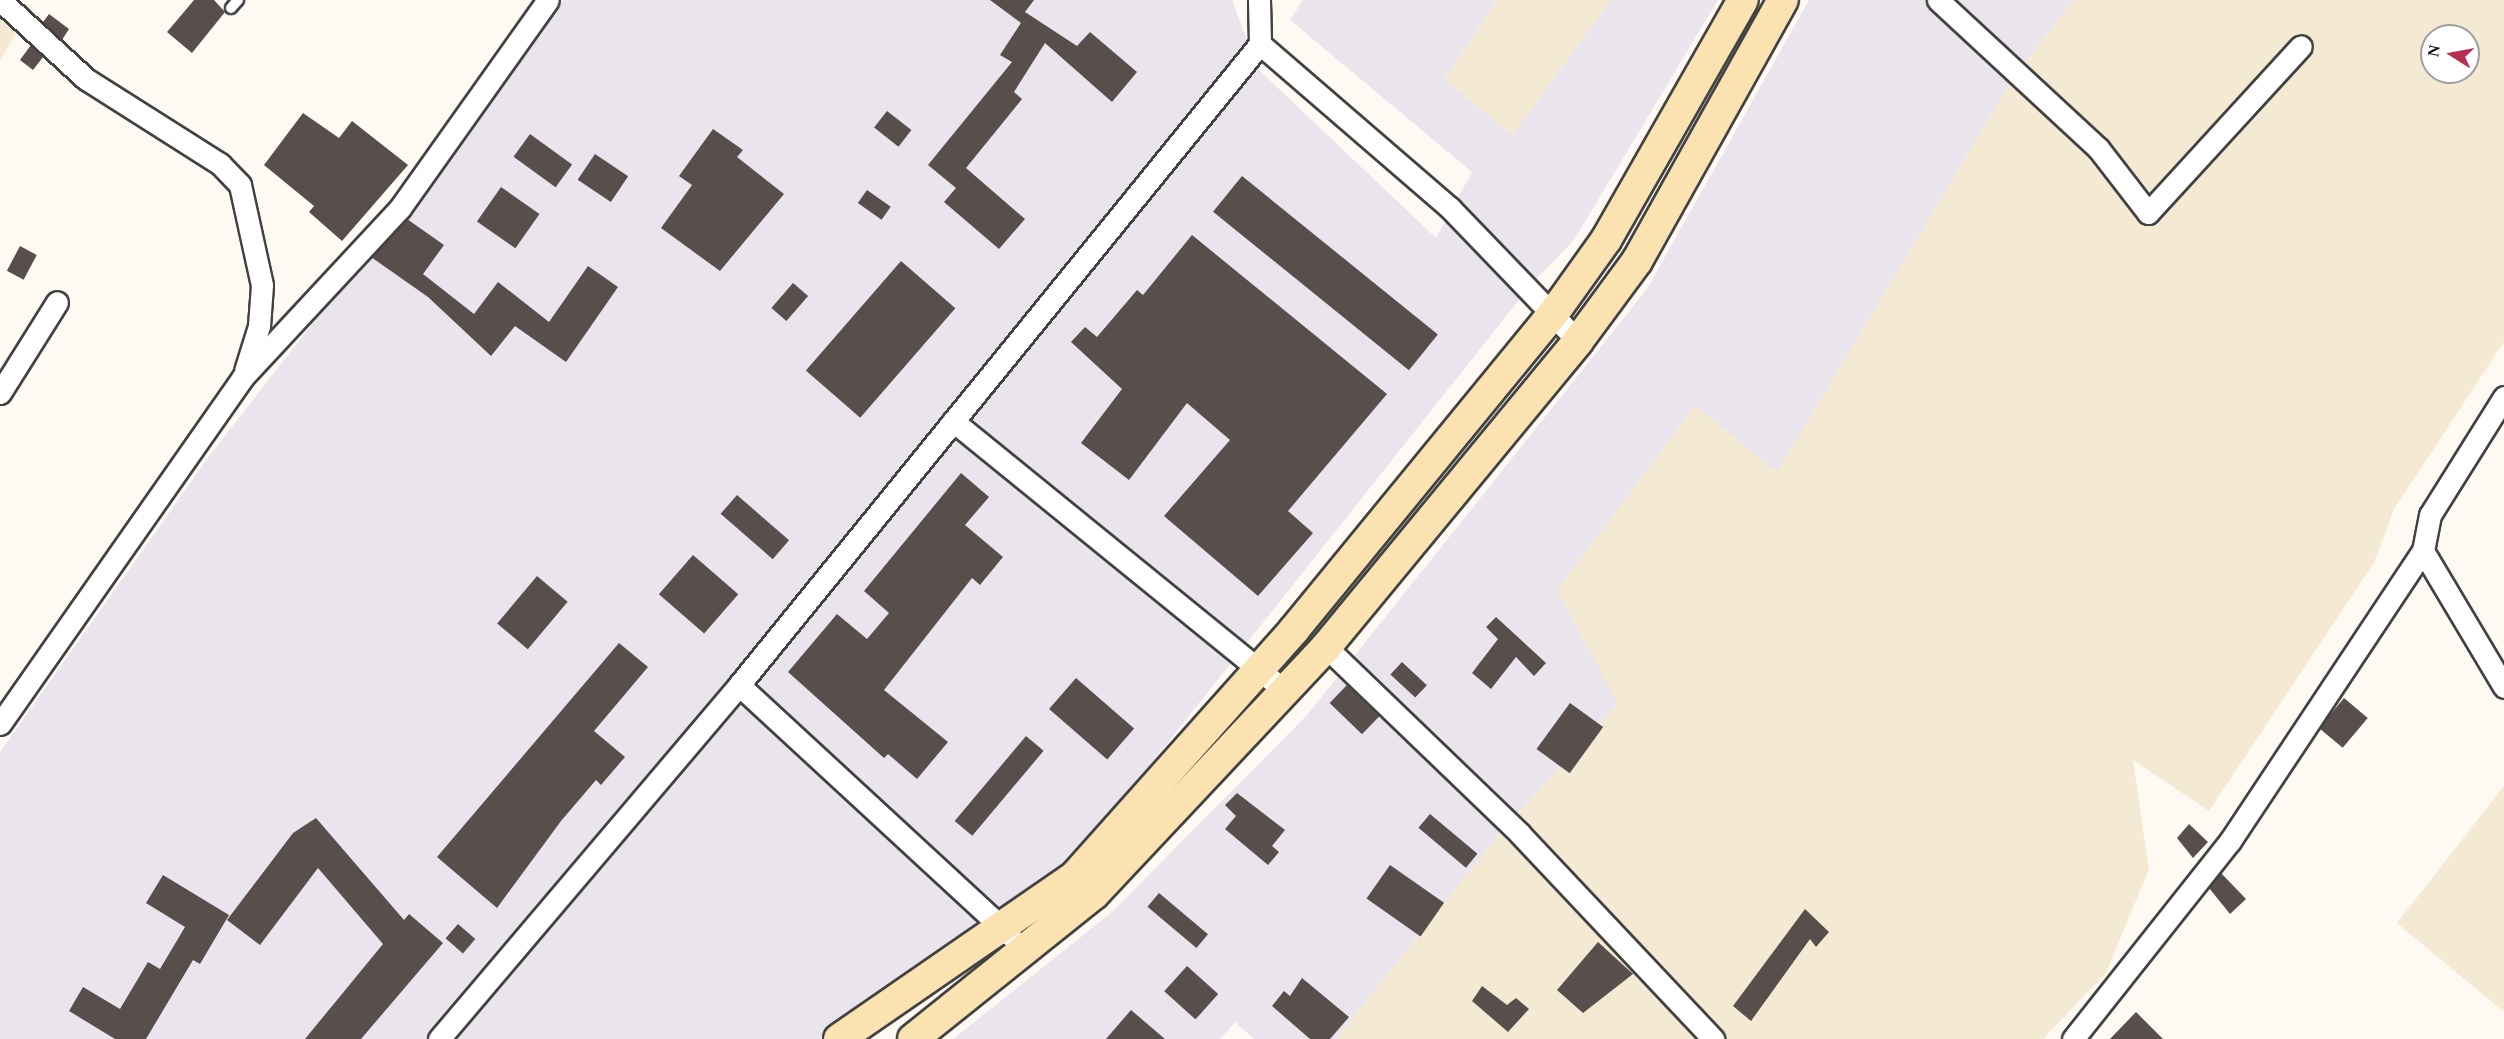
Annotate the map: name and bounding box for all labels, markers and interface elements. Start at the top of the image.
north arrow [2420,24,2480,84]
text: N [2424,44,2443,58]

